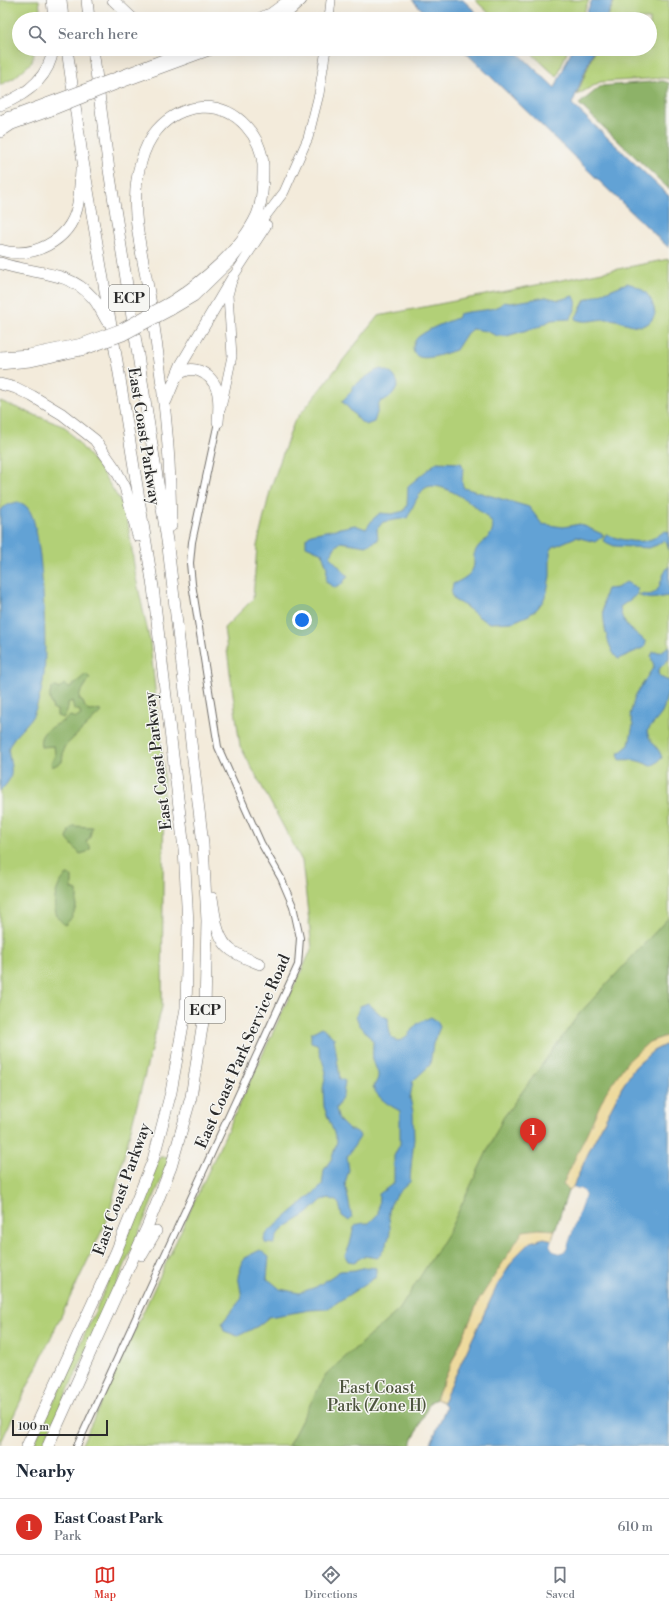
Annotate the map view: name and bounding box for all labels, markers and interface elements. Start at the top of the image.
search box [12,12,657,56]
icon: search [26,23,48,45]
text: Search here [58,25,138,44]
road number: ECP [109,285,149,311]
street label: East Coast Parkway [123,366,165,507]
your location [292,610,312,630]
street label: East Coast Parkway [140,690,176,831]
street label: East Coast Park Service Road [191,951,295,1152]
road number: ECP [185,997,225,1023]
pin: 1 [520,1118,546,1151]
street label: East Coast Parkway [89,1120,155,1258]
park label: East Coast Park (Zone H) [327,1378,427,1416]
scale bar [12,1418,108,1437]
text: 100 m [18,1420,49,1434]
text: Nearby [16,1461,75,1483]
text: East Coast Park [54,1509,163,1528]
text: 1 [26,1519,32,1535]
text: 610 m [618,1519,653,1535]
text: Park [54,1528,81,1544]
tab: Map [94,1564,116,1602]
tab: Directions [305,1564,358,1602]
tab: Saved [546,1564,575,1602]

